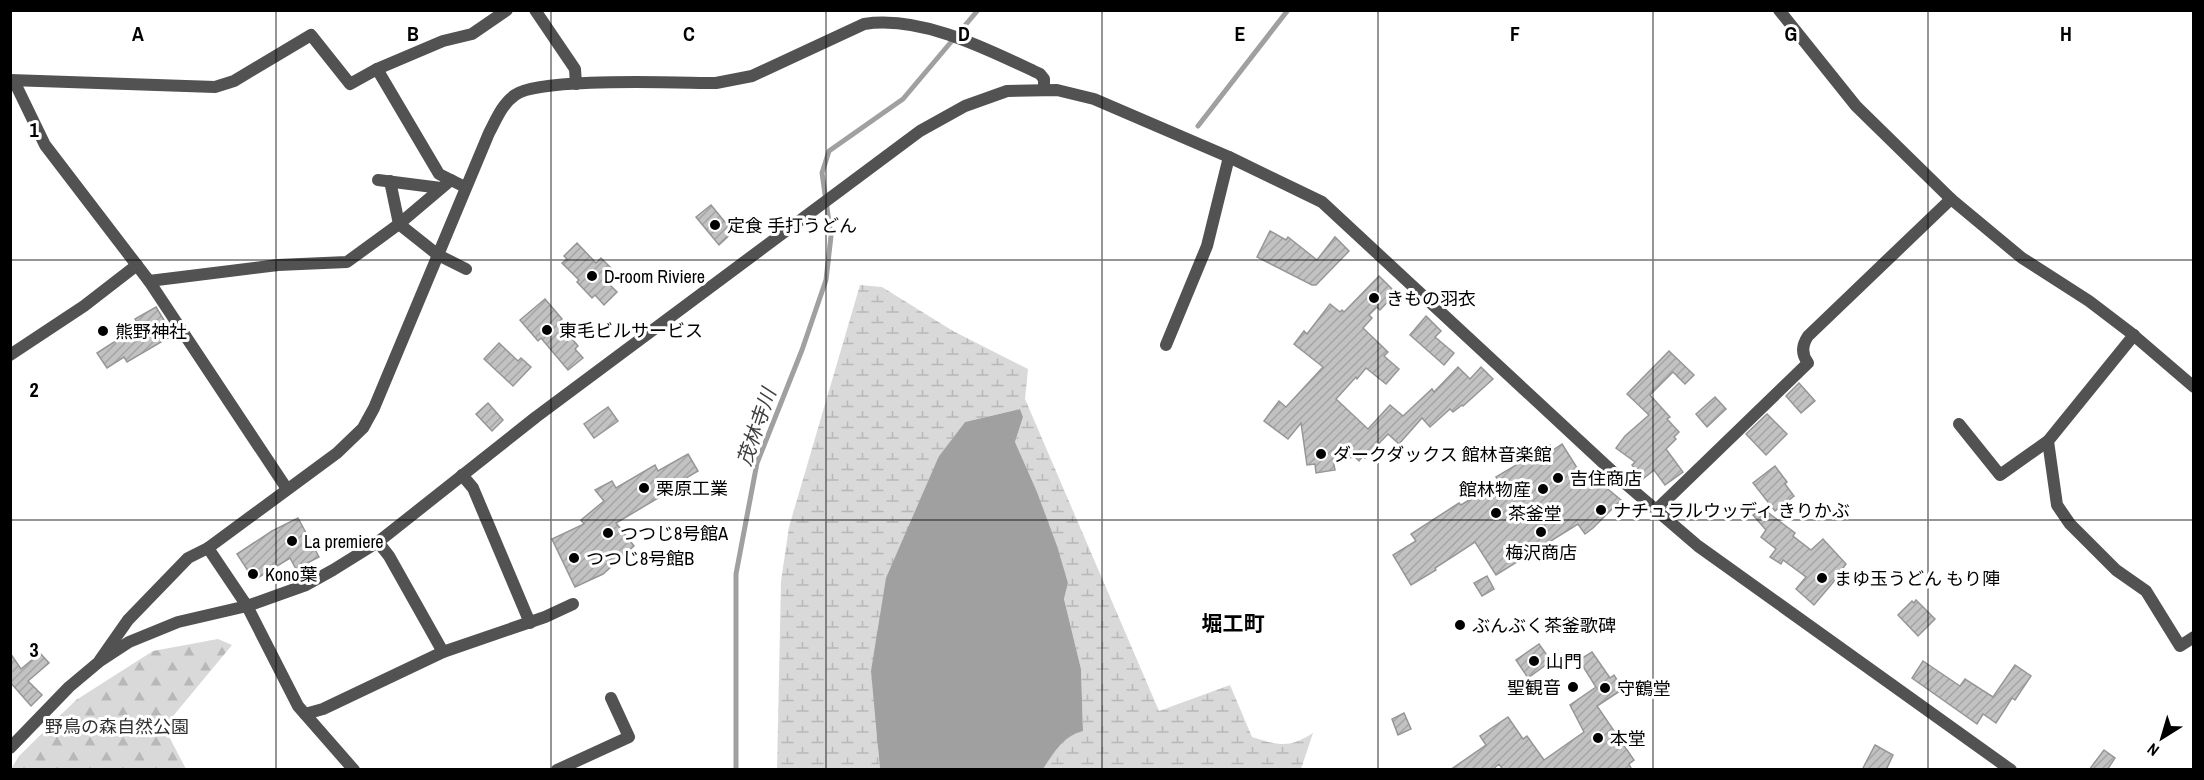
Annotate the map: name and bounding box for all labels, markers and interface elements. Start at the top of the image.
text: A [132,20,144,47]
text: B [407,20,419,47]
text: C [683,20,695,47]
text: D [958,20,970,47]
text: E [1235,20,1246,47]
text: F [1510,20,1520,47]
text: G [1785,20,1797,47]
text: H [2060,20,2072,47]
text: 1 [29,116,39,143]
place label: 定食 手打うどん [727,213,857,238]
marker: 定食 手打うどん [708,218,722,232]
place label: D-room Riviere [604,264,705,289]
marker: D-room Riviere [585,269,599,283]
place label: きもの羽衣 [1386,286,1476,311]
marker: きもの羽衣 [1367,291,1381,305]
place label: 東毛ビルサービス [559,318,703,343]
place label: 熊野神社 [115,319,187,344]
marker: 東毛ビルサービス [540,323,554,337]
marker: 熊野神社 [96,324,110,338]
text: 2 [29,376,39,403]
water label: 茂林寺川 [730,383,782,469]
place label: ダークダックス 館林音楽館 [1333,442,1552,467]
marker: ダークダックス 館林音楽館 [1314,447,1328,461]
place label: 吉住商店 [1570,466,1642,491]
marker: 吉住商店 [1551,471,1565,485]
place label: 栗原工業 [656,476,728,501]
place label: 館林物産 [1459,477,1531,502]
marker: 栗原工業 [637,481,651,495]
marker: 館林物産 [1536,482,1550,496]
place label: ナチュラルウッディ きりかぶ [1613,498,1850,523]
place label: 茶釜堂 [1508,501,1562,526]
marker: ナチュラルウッディ きりかぶ [1594,503,1608,517]
marker: 茶釜堂 [1489,506,1503,520]
place label: つつじ8号館A [620,521,728,546]
marker: 梅沢商店 [1534,525,1548,539]
marker: つつじ8号館A [601,526,615,540]
place label: La premiere [304,529,384,554]
marker: La premiere [285,534,299,548]
place label: 梅沢商店 [1505,540,1577,565]
place label: つつじ8号館B [586,546,694,571]
marker: つつじ8号館B [567,551,581,565]
place label: Kono葉 [265,562,317,587]
place label: まゆ玉うどん もり陣 [1834,566,2000,591]
marker: Kono葉 [246,567,260,581]
marker: まゆ玉うどん もり陣 [1815,571,1829,585]
district label: 堀工町 [1202,609,1265,638]
place label: ぶんぶく茶釜歌碑 [1472,613,1616,638]
marker: ぶんぶく茶釜歌碑 [1453,618,1467,632]
text: 3 [29,636,39,663]
place label: 山門 [1546,649,1582,674]
marker: 山門 [1527,654,1541,668]
place label: 聖観音 [1507,675,1561,700]
place label: 守鶴堂 [1617,676,1671,701]
marker: 聖観音 [1566,680,1580,694]
marker: 守鶴堂 [1598,681,1612,695]
north arrow [2132,708,2192,768]
park label: 野鳥の森自然公園 [45,714,189,739]
place label: 本堂 [1610,726,1646,751]
marker: 本堂 [1591,731,1605,745]
text: N [2143,738,2163,762]

